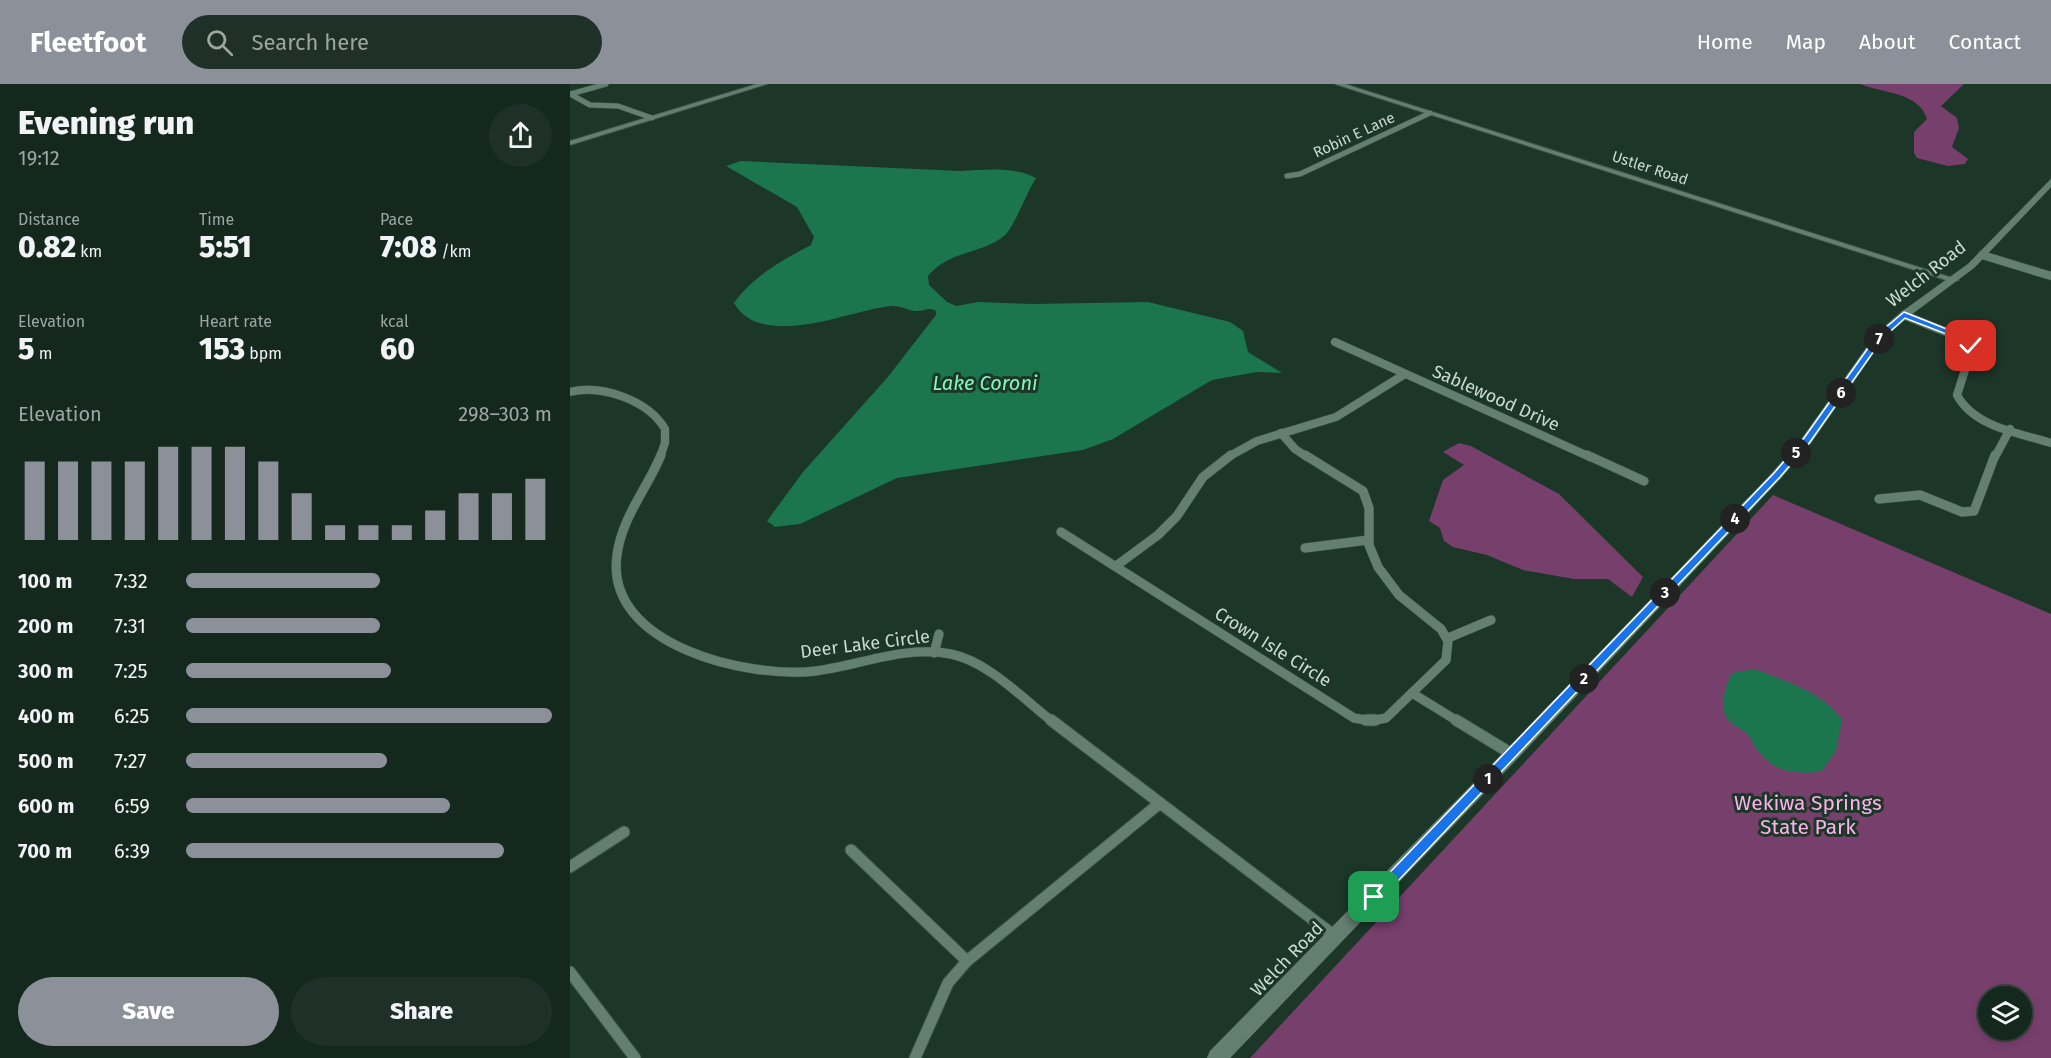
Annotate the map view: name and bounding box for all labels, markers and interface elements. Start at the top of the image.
search box [182,15,602,69]
text: Fleetfoot [30,26,146,59]
icon: search [203,26,236,59]
text: Search here [251,29,369,56]
text: Home [1697,29,1753,55]
text: Map [1786,29,1826,55]
text: About [1859,29,1916,55]
text: Contact [1949,29,2021,55]
text: Evening run [18,103,194,143]
button: share [489,104,552,167]
street label: Robin E Lane [1310,108,1398,162]
text: 19:12 [18,146,60,170]
street label: Ustler Road [1610,147,1690,189]
text: Distance [18,210,80,229]
text: Time [199,210,234,229]
text: Pace [380,210,413,229]
text: 0.82 [18,229,76,265]
text: 5:51 [199,229,252,265]
text: 7:08 [380,229,437,265]
street label: Welch Road [1882,236,1970,312]
text: km [76,242,102,261]
text: /km [437,242,471,261]
text: Elevation [18,312,85,331]
text: Heart rate [199,312,272,331]
text: kcal [380,312,409,331]
pin [1945,320,1996,371]
pin: 7 [1864,324,1894,354]
text: 7 [1875,329,1883,348]
icon: check [1954,329,1987,362]
text: 5 [18,331,34,367]
text: 153 [199,331,245,367]
text: 60 [380,331,415,367]
text: m [34,344,52,363]
text: bpm [245,344,282,363]
street label: Sablewood Drive [1429,360,1563,436]
water label: Lake Coroni [932,371,1038,395]
pin: 6 [1826,378,1856,408]
text: 6 [1836,383,1846,402]
text: Elevation [18,402,102,426]
text: 298–303 m [458,402,552,426]
pin: 5 [1781,438,1811,468]
text: 5 [1792,443,1800,462]
pin: 4 [1720,504,1750,534]
text: 4 [1730,509,1740,528]
text: 100 m [18,569,72,593]
text: 7:32 [114,569,148,593]
pin: 3 [1650,578,1680,608]
text: 3 [1661,583,1669,602]
street label: Crown Isle Circle [1211,602,1335,692]
text: 200 m [18,614,73,638]
text: 7:31 [114,614,146,638]
street label: Deer Lake Circle [799,625,931,663]
text: 300 m [18,659,73,683]
text: 7:25 [114,659,148,683]
pin: 2 [1569,664,1599,694]
text: 2 [1580,669,1588,688]
text: 400 m [18,704,74,728]
text: 6:25 [114,704,149,728]
text: 500 m [18,749,74,773]
text: 7:27 [114,749,146,773]
pin: 1 [1473,764,1503,794]
text: 1 [1484,769,1492,788]
park label: Wekiwa Springs State Park [1734,790,1882,840]
text: 600 m [18,794,74,818]
text: 6:59 [114,794,150,818]
text: 700 m [18,839,72,863]
text: 6:39 [114,839,150,863]
pin [1348,871,1399,922]
icon: arrive [1357,880,1390,913]
street label: Welch Road [1246,917,1328,1001]
button: Save [18,977,279,1046]
button: Share [291,977,552,1046]
map controls [1978,986,2032,1040]
button: layers [1978,986,2032,1040]

